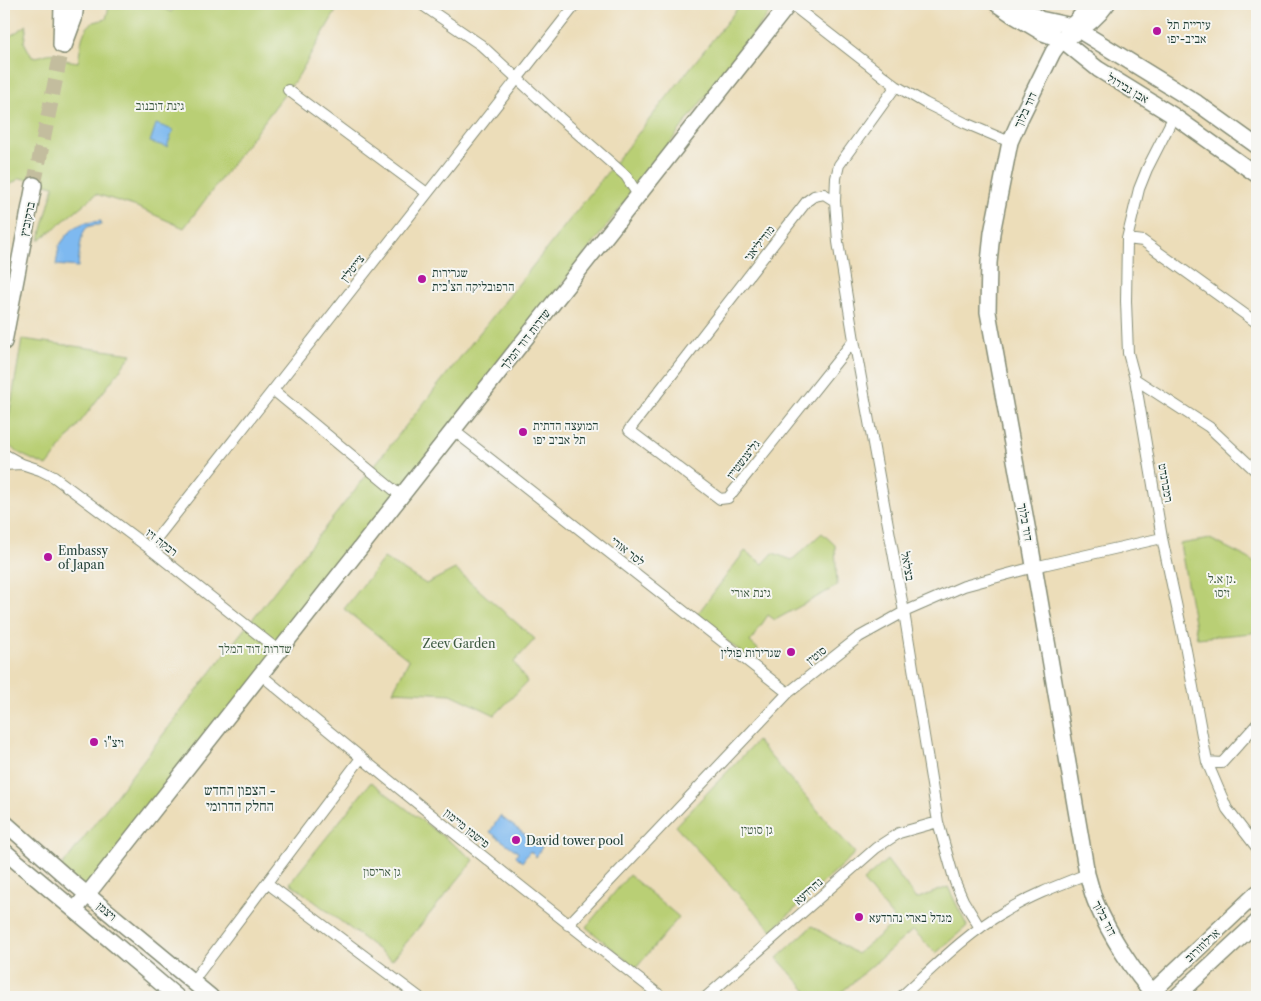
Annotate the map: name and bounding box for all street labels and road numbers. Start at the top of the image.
street label: אבן גבירול [1104,70,1152,106]
street label: דוד בלוך [1010,90,1040,130]
street label: ברקוביץ [16,200,38,238]
street label: מודיליאני [740,222,778,264]
street label: צייטלין [337,251,367,285]
street label: שדרות דוד המלך [497,305,553,373]
street label: גליצנשטיין [723,436,763,482]
street label: רמברנדט [1155,462,1177,504]
street label: דוד בלוך [1015,502,1037,542]
street label: רבקה זיו [143,525,181,559]
street label: לסר אורי [608,533,648,569]
street label: בצלאל [898,550,918,582]
street label: סוטין [803,642,829,668]
street label: פישמן מיימון [441,805,493,851]
street label: נהרדעא [791,874,825,908]
street label: ויצמן [94,898,120,924]
street label: דוד בלוך [1090,898,1120,938]
street label: ארלוזורוב [1181,925,1223,965]

